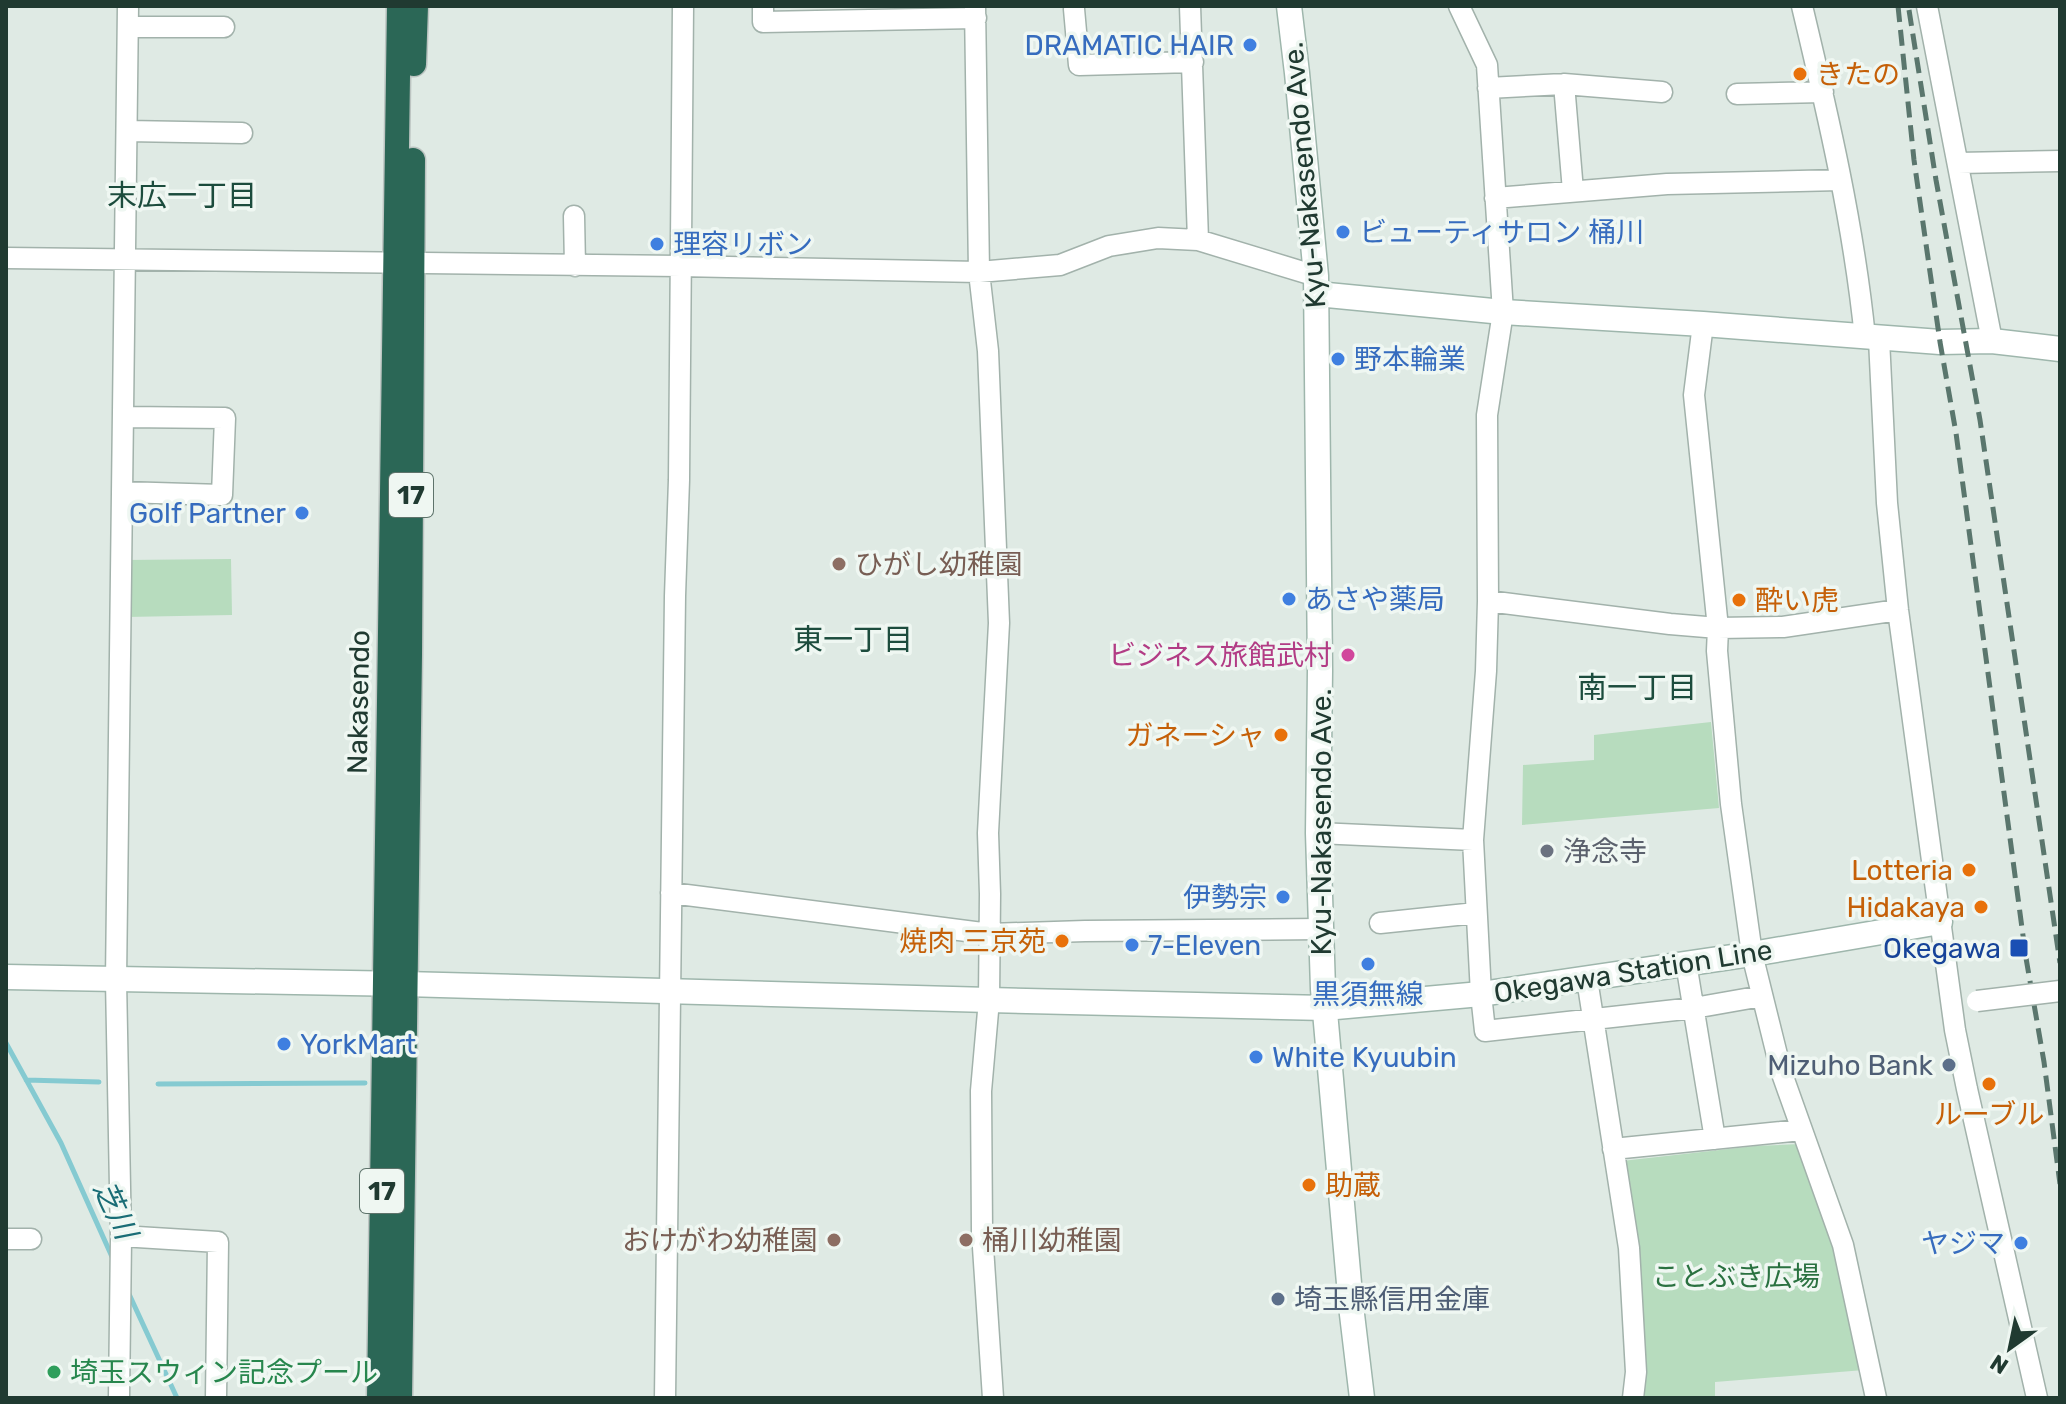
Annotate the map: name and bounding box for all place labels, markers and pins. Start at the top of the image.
place label: DRAMATIC HAIR [1025,29,1234,62]
marker: DRAMATIC HAIR [1241,36,1259,54]
place label: きたの [1816,58,1900,91]
marker: きたの [1791,65,1809,83]
place label: ビューティサロン 桶川 [1359,216,1644,249]
marker: ビューティサロン 桶川 [1334,223,1352,241]
place label: 理容リボン [673,228,813,261]
marker: 理容リボン [648,235,666,253]
place label: 野本輪業 [1354,343,1466,376]
marker: 野本輪業 [1329,350,1347,368]
place label: Golf Partner [129,497,286,530]
marker: Golf Partner [293,504,311,522]
place label: ひがし幼稚園 [855,548,1023,581]
marker: ひがし幼稚園 [830,555,848,573]
place label: あさや薬局 [1305,583,1445,616]
place label: 酔い虎 [1755,584,1839,617]
marker: あさや薬局 [1280,590,1298,608]
marker: 酔い虎 [1730,591,1748,609]
place label: ビジネス旅館武村 [1108,639,1332,672]
marker: ビジネス旅館武村 [1339,646,1357,664]
place label: ガネーシャ [1126,719,1265,752]
marker: ガネーシャ [1272,726,1290,744]
place label: 浄念寺 [1563,835,1647,868]
marker: 浄念寺 [1538,842,1556,860]
place label: Lotteria [1851,854,1953,887]
marker: Lotteria [1960,861,1978,879]
place label: 伊勢宗 [1183,881,1267,914]
marker: 伊勢宗 [1274,888,1292,906]
place label: Hidakaya [1846,891,1965,924]
marker: Hidakaya [1972,898,1990,916]
place label: 焼肉 三京苑 [899,925,1046,958]
place label: 7-Eleven [1148,929,1261,962]
marker: 焼肉 三京苑 [1053,932,1071,950]
place label: Okegawa [1883,932,2001,965]
marker: 7-Eleven [1123,936,1141,954]
marker: Okegawa [2008,937,2030,959]
marker: 黒須無線 [1359,955,1377,973]
place label: 黒須無線 [1312,978,1424,1011]
place label: YorkMart [300,1028,416,1061]
marker: YorkMart [275,1035,293,1053]
place label: White Kyuubin [1272,1041,1457,1074]
marker: White Kyuubin [1247,1048,1265,1066]
place label: Mizuho Bank [1767,1049,1934,1082]
marker: Mizuho Bank [1940,1056,1958,1074]
marker: ルーブル [1980,1075,1998,1093]
place label: ルーブル [1934,1098,2044,1131]
place label: 助蔵 [1325,1169,1381,1202]
marker: 助蔵 [1300,1176,1318,1194]
place label: おけがわ幼稚園 [622,1224,818,1257]
place label: 桶川幼稚園 [982,1224,1122,1257]
place label: ヤジマ [1921,1227,2005,1260]
marker: おけがわ幼稚園 [825,1231,843,1249]
marker: 桶川幼稚園 [957,1231,975,1249]
marker: ヤジマ [2012,1234,2030,1252]
place label: 埼玉縣信用金庫 [1294,1283,1490,1316]
marker: 埼玉縣信用金庫 [1269,1290,1287,1308]
place label: 埼玉スウィン記念プール [70,1356,378,1389]
marker: 埼玉スウィン記念プール [45,1363,63,1381]

